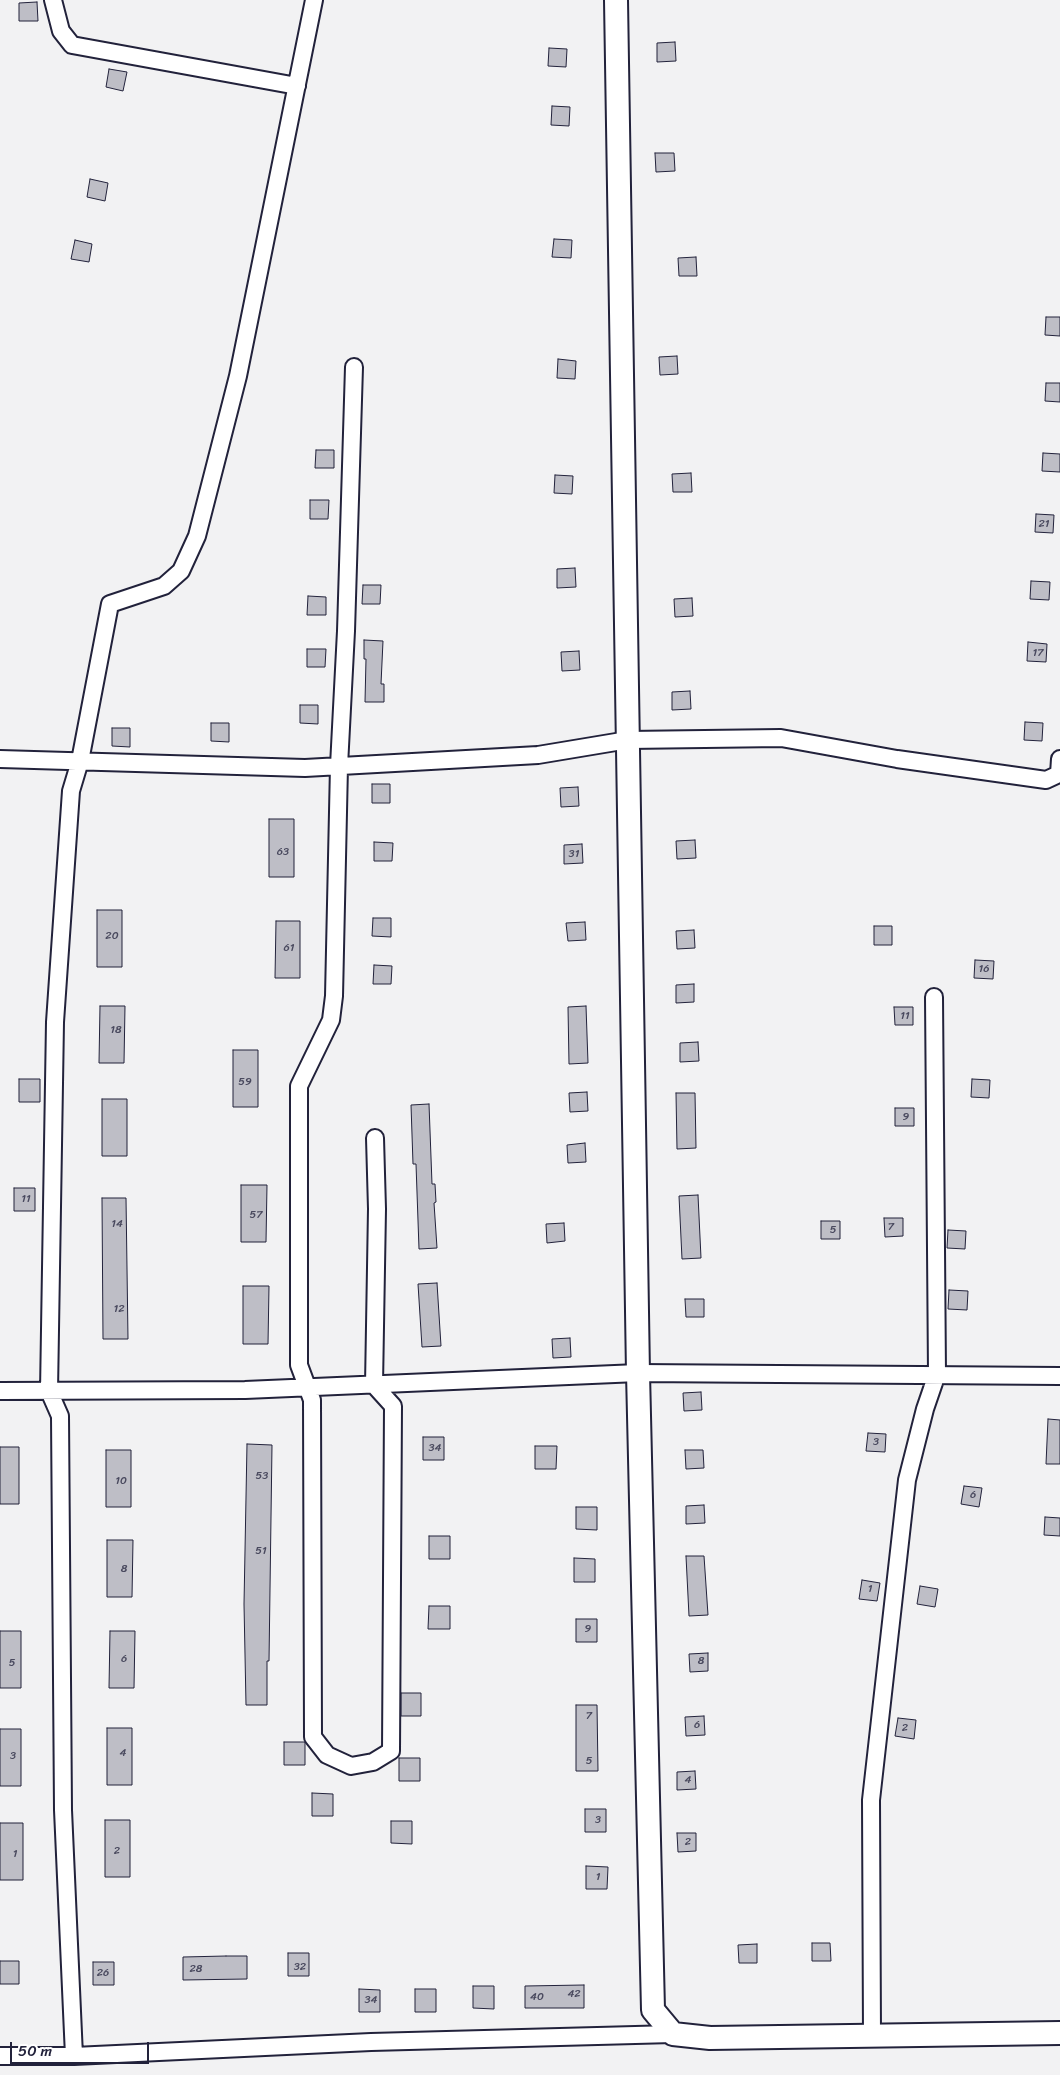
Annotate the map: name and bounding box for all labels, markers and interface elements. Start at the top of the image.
house number: 21 [1038,517,1050,531]
house number: 17 [1033,646,1043,660]
house number: 63 [277,845,289,859]
house number: 31 [569,847,579,861]
house number: 20 [105,929,119,943]
house number: 61 [284,941,294,955]
house number: 16 [979,962,989,976]
house number: 11 [900,1009,910,1023]
house number: 18 [110,1023,122,1037]
house number: 59 [238,1075,252,1089]
house number: 9 [903,1110,909,1124]
house number: 11 [21,1192,31,1206]
house number: 57 [249,1208,263,1222]
house number: 14 [111,1217,123,1231]
house number: 7 [888,1220,894,1234]
house number: 5 [830,1223,836,1237]
house number: 12 [113,1302,125,1316]
house number: 3 [873,1435,879,1449]
house number: 34 [429,1441,441,1455]
house number: 53 [256,1469,268,1483]
house number: 10 [115,1474,127,1488]
house number: 6 [970,1488,976,1502]
house number: 51 [255,1544,267,1558]
house number: 8 [121,1562,127,1576]
house number: 1 [868,1582,872,1596]
house number: 9 [585,1622,591,1636]
house number: 6 [121,1652,127,1666]
house number: 8 [698,1654,704,1668]
house number: 5 [9,1656,15,1670]
house number: 7 [586,1709,592,1723]
house number: 6 [694,1718,700,1732]
house number: 2 [902,1721,908,1735]
house number: 4 [120,1746,126,1760]
house number: 3 [10,1749,16,1763]
house number: 5 [586,1754,592,1768]
house number: 4 [685,1773,691,1787]
house number: 3 [595,1813,601,1827]
house number: 2 [685,1835,691,1849]
house number: 2 [114,1844,120,1858]
house number: 1 [13,1847,17,1861]
house number: 1 [596,1870,600,1884]
house number: 32 [294,1960,306,1974]
house number: 28 [190,1962,202,1976]
house number: 26 [97,1966,109,1980]
house number: 42 [567,1987,581,2001]
house number: 40 [530,1990,544,2004]
house number: 34 [365,1993,377,2007]
scale bar [12,2032,151,2064]
text: 50 m [18,2038,52,2064]

